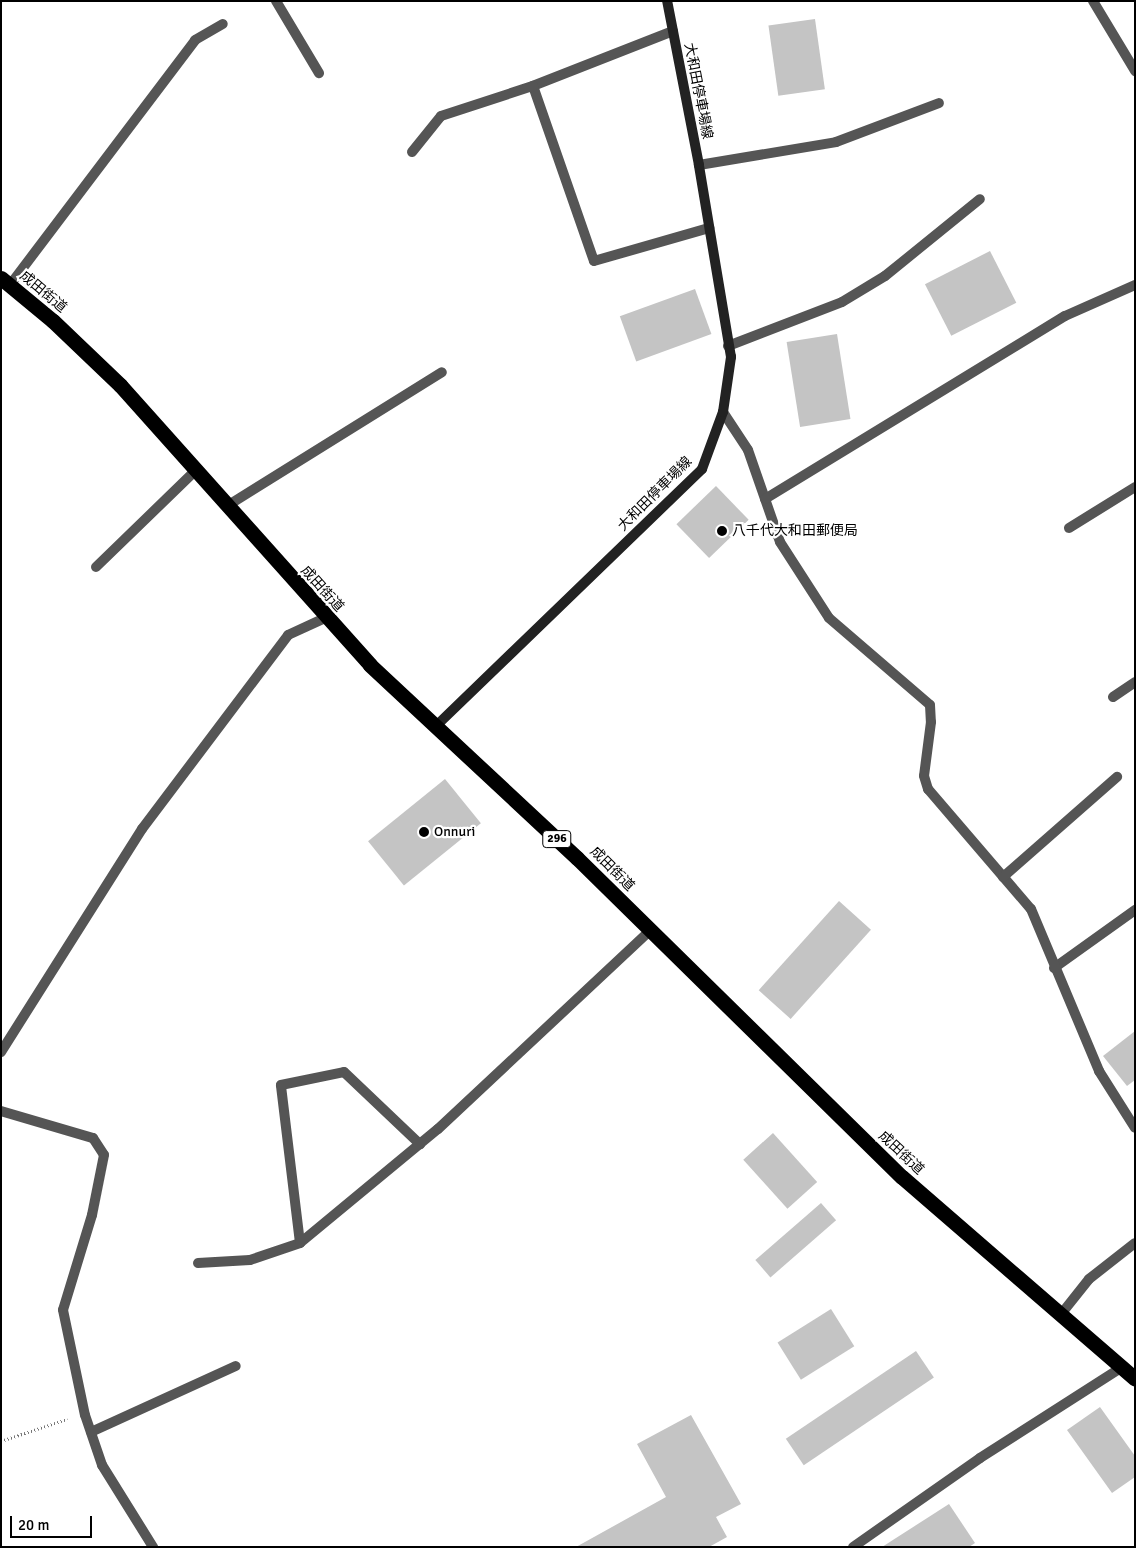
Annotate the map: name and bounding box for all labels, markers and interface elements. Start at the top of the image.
street label: 大和田停車場線 [680,41,716,141]
street label: 成田街道 [16,268,70,316]
street label: 大和田停車場線 [614,453,696,535]
place label: 八千代大和田郵便局 [732,523,858,539]
marker: 八千代大和田郵便局 [716,525,728,537]
street label: 成田街道 [297,563,347,615]
place label: Onnuri [434,824,475,840]
marker: Onnuri [418,826,430,838]
road number: 296 [542,830,572,849]
street label: 成田街道 [586,843,638,895]
street label: 成田街道 [875,1128,927,1178]
scale bar [12,1506,95,1538]
text: 20 m [18,1516,49,1534]

